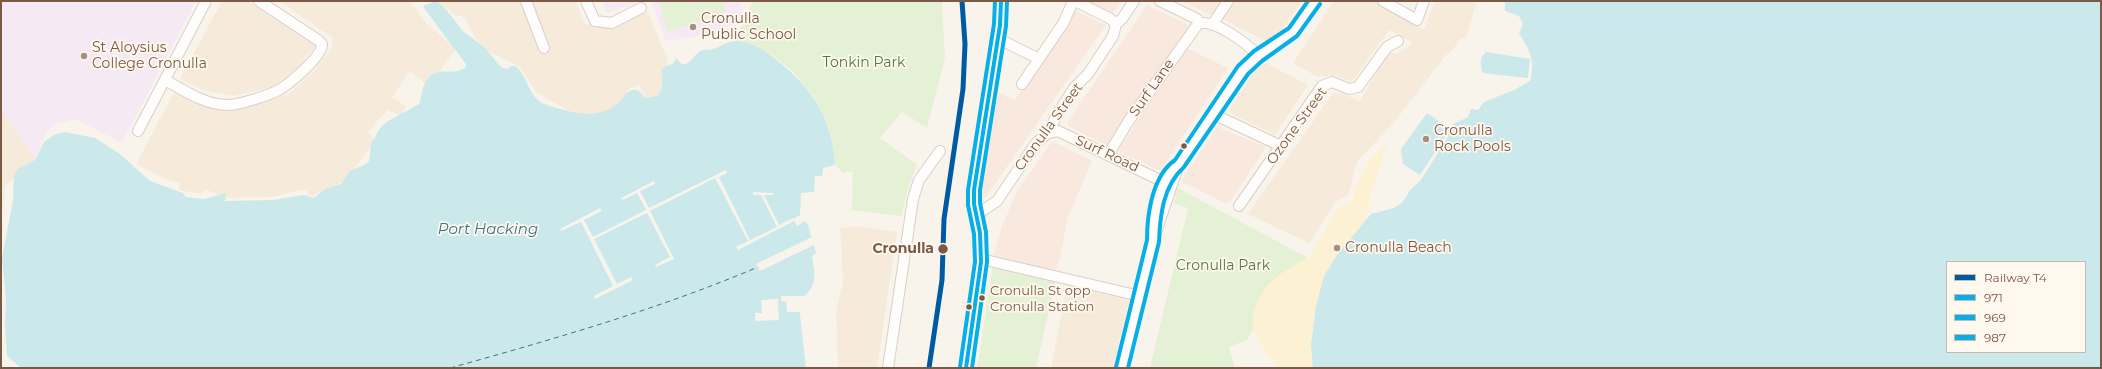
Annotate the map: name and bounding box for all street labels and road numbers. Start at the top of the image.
street label: Surf Lane [1126,56,1178,120]
street label: Cronulla Street [1011,80,1087,174]
street label: Ozone Street [1263,84,1331,168]
street label: Surf Road [1072,132,1142,176]

